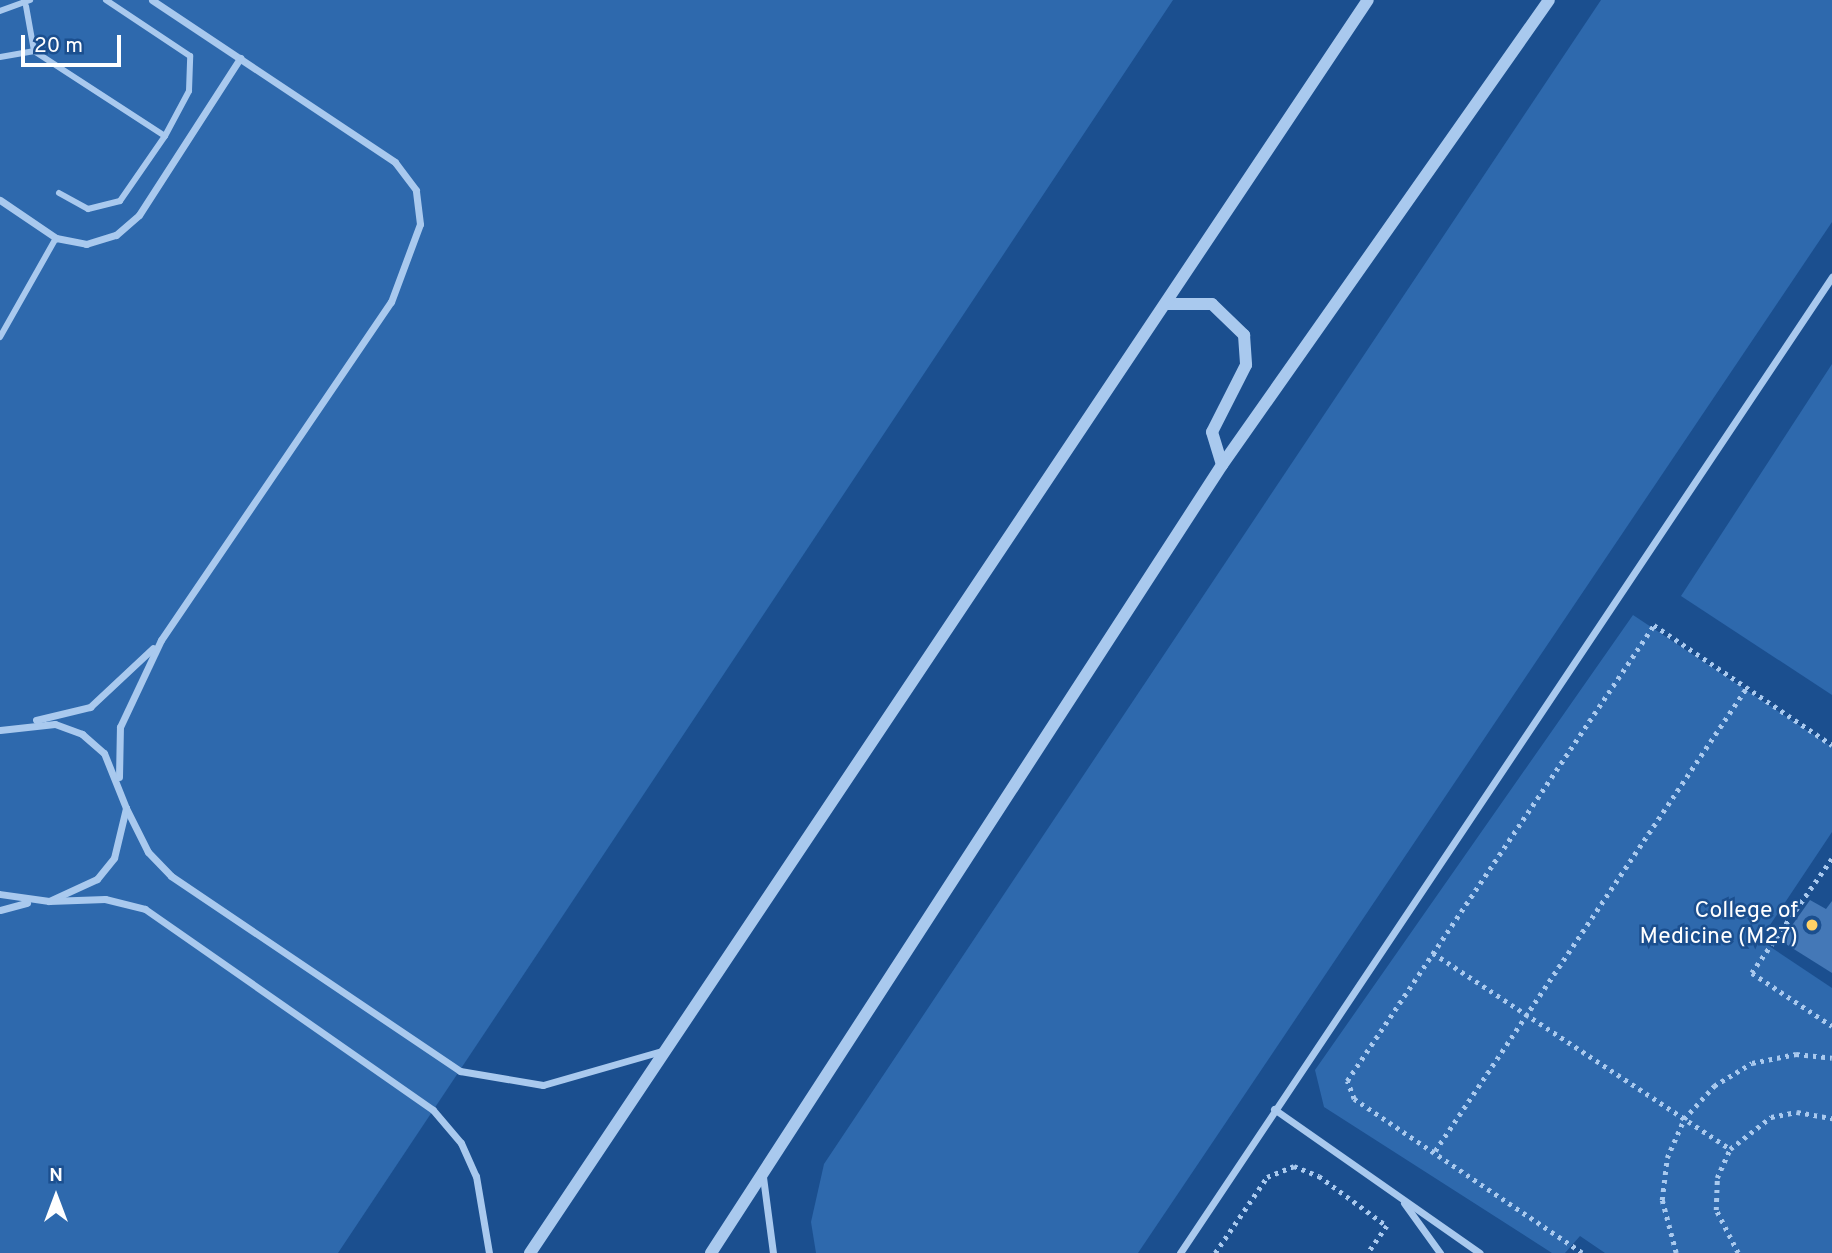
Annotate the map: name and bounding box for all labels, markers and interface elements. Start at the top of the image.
scale bar [24,21,124,65]
text: 20 m [34,33,83,60]
place label: College of Medicine (M27) [1640,898,1798,952]
marker: College of Medicine (M27) [1804,917,1820,933]
north arrow [21,1162,91,1232]
text: N [49,1164,63,1188]

